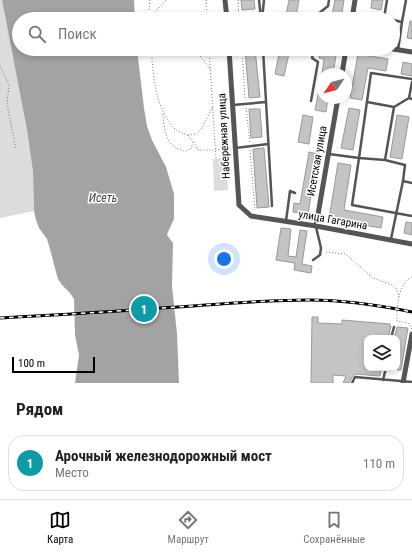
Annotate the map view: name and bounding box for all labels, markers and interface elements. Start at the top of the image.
search box [12,12,400,56]
icon: search [26,23,48,45]
text: Поиск [58,25,97,43]
north arrow [316,68,352,104]
street label: Набережная улица [215,93,233,179]
street label: Исетская улица [304,125,330,197]
water label: Исеть [89,191,117,205]
street label: улица Гагарина [297,208,369,232]
your location [214,249,234,269]
pin: 1 [131,294,157,324]
map controls [364,335,400,371]
button: layers [364,335,400,371]
scale bar [12,355,95,374]
text: 100 m [18,357,45,370]
text: Рядом [16,399,63,419]
text: Арочный железнодорожный мост [55,447,272,465]
text: 1 [27,456,33,471]
text: 110 m [363,456,395,471]
text: Место [55,465,89,480]
tab: Карта [47,509,73,546]
tab: Маршрут [168,509,209,546]
tab: Сохранённые [303,509,365,546]

